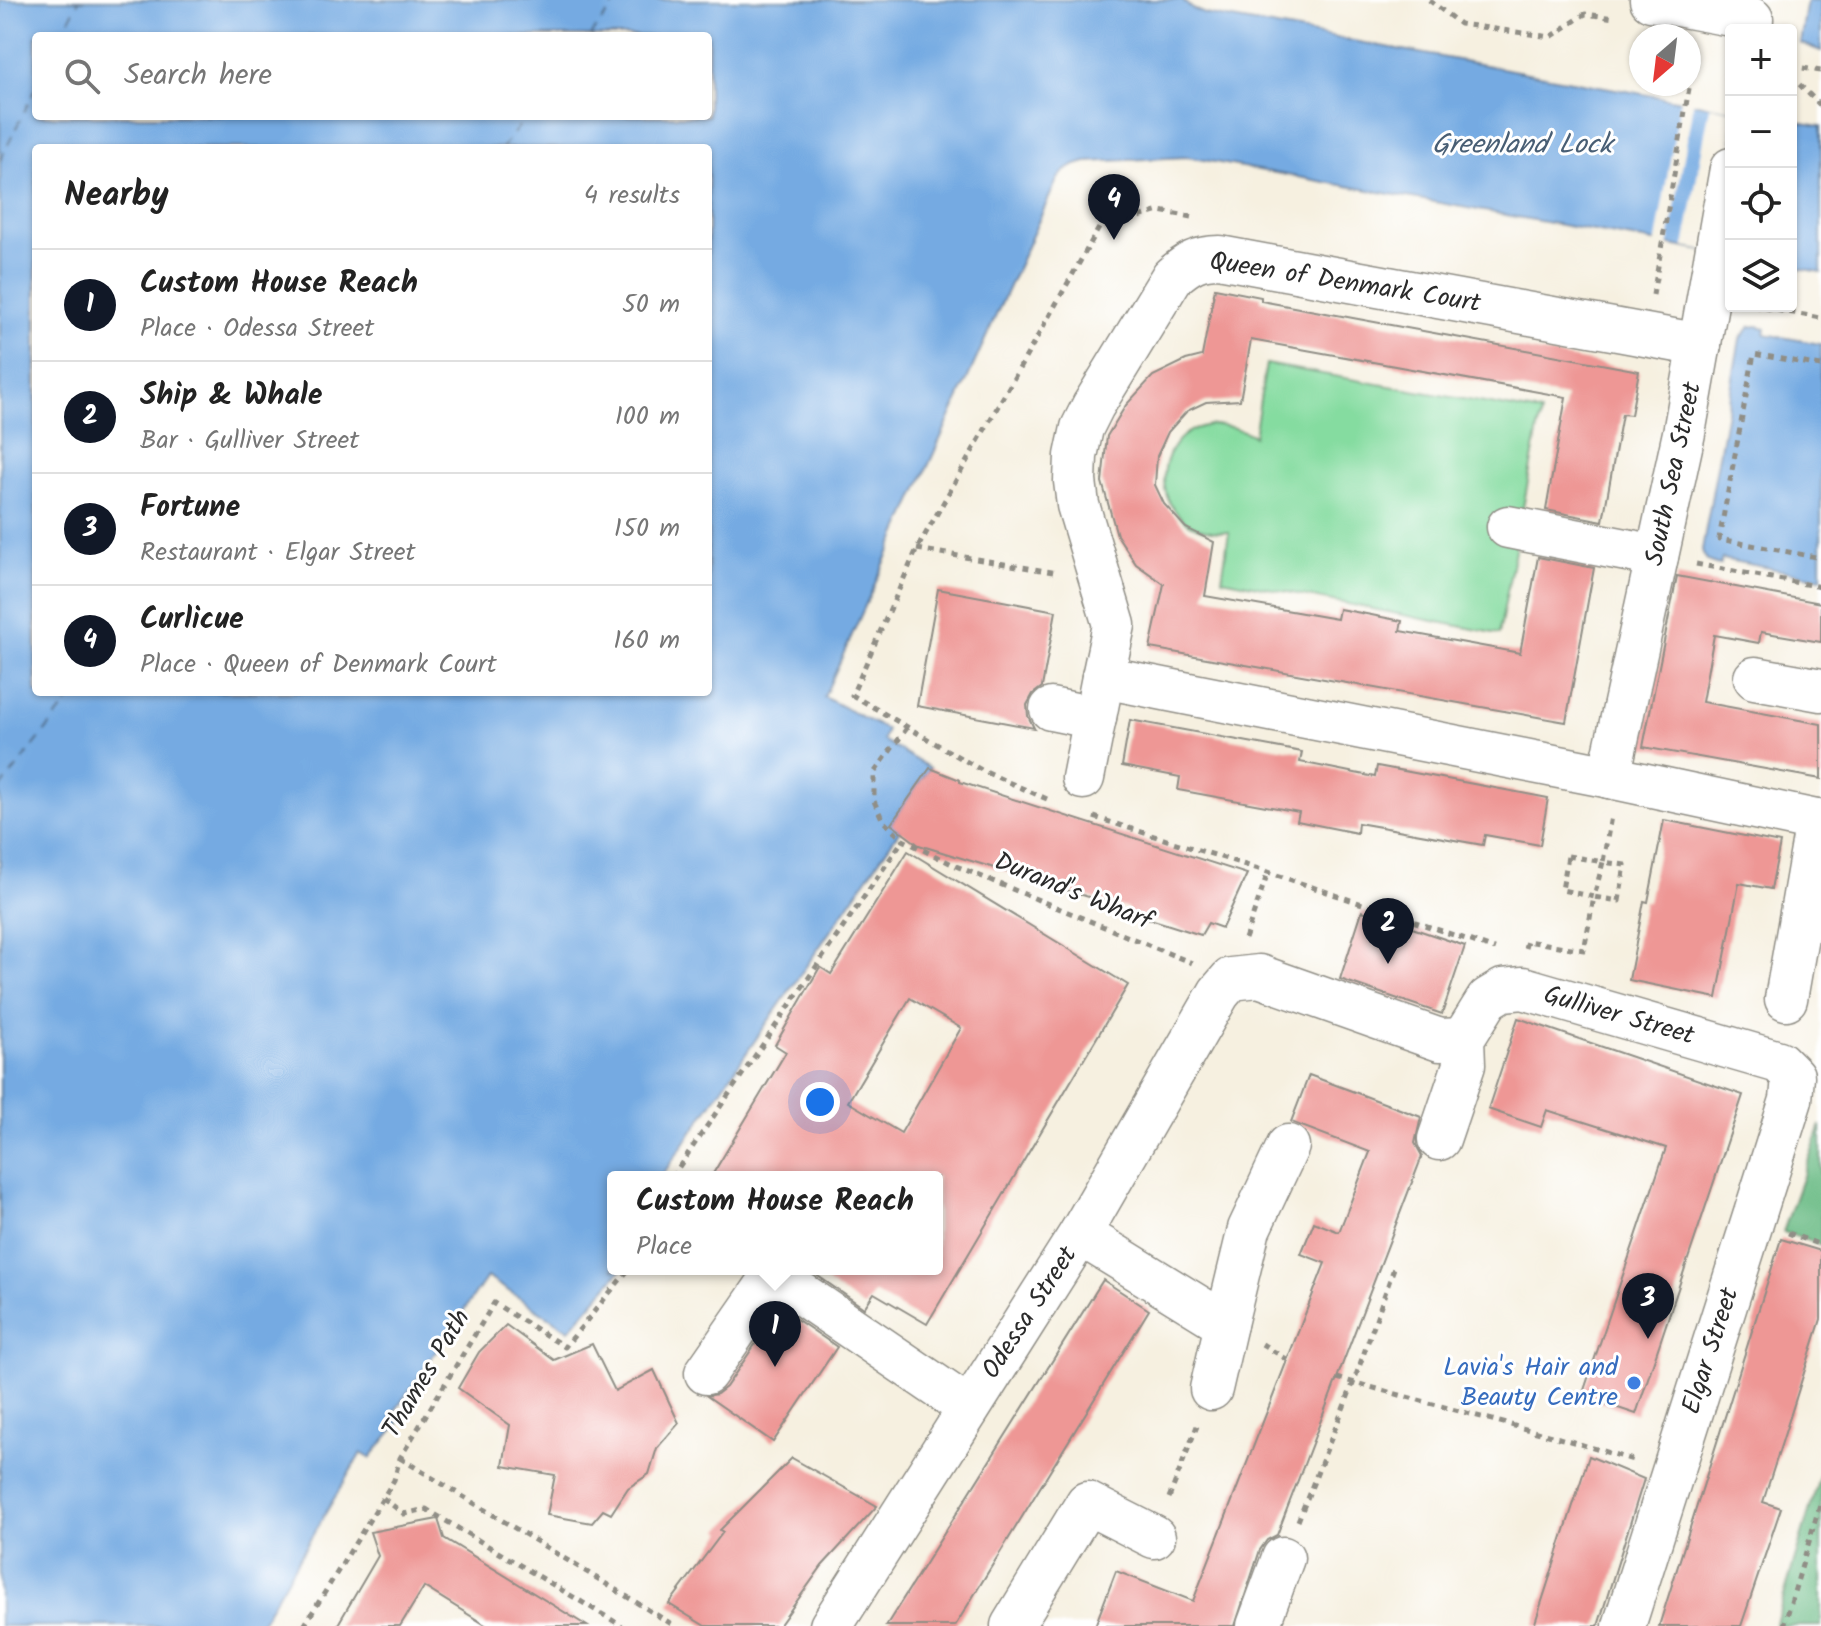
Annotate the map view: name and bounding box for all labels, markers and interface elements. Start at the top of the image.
north arrow [1629,24,1701,96]
map controls [1725,24,1797,312]
button: + [1725,24,1797,96]
search box [32,32,712,120]
text: Search here [124,52,272,100]
icon: search [60,54,104,98]
button: − [1725,96,1797,168]
water label: Greenland Lock [1432,123,1616,168]
button: locate [1725,168,1797,240]
text: Nearby [64,169,169,223]
pin: 4 [1088,174,1140,240]
text: 4 results [584,175,680,217]
button: layers [1725,240,1797,312]
street label: Queen of Denmark Court [1206,241,1484,325]
text: Custom House Reach [140,260,418,308]
text: 1 [86,284,94,326]
text: 50 m [622,284,680,326]
text: Place · Odessa Street [140,308,374,350]
text: Ship & Whale [140,372,322,420]
street label: South Sea Street [1634,377,1714,570]
text: 2 [82,396,98,438]
text: 100 m [615,396,680,438]
text: Bar · Gulliver Street [140,420,359,462]
text: Fortune [140,484,240,532]
text: 3 [83,508,97,550]
text: 150 m [614,508,680,550]
text: Restaurant · Elgar Street [140,532,416,574]
text: Curlicue [140,596,244,644]
text: 4 [83,620,97,662]
text: 160 m [613,620,680,662]
text: Place · Queen of Denmark Court [140,644,497,686]
street label: Durand's Wharf [988,841,1160,944]
pin: 2 [1362,898,1414,964]
street label: Gulliver Street [1539,974,1700,1058]
your location [800,1082,840,1122]
popup [607,1171,943,1275]
text: Custom House Reach [636,1178,914,1226]
text: Place [636,1226,692,1268]
street label: Odessa Street [971,1237,1089,1388]
pin: 3 [1622,1273,1674,1339]
street label: Elgar Street [1671,1281,1752,1420]
street label: Thames Path [372,1301,482,1447]
pin: 1 [749,1301,801,1367]
place label: Lavia's Hair and Beauty Centre [1443,1347,1619,1419]
marker: Lavia's Hair and Beauty Centre [1625,1374,1643,1392]

